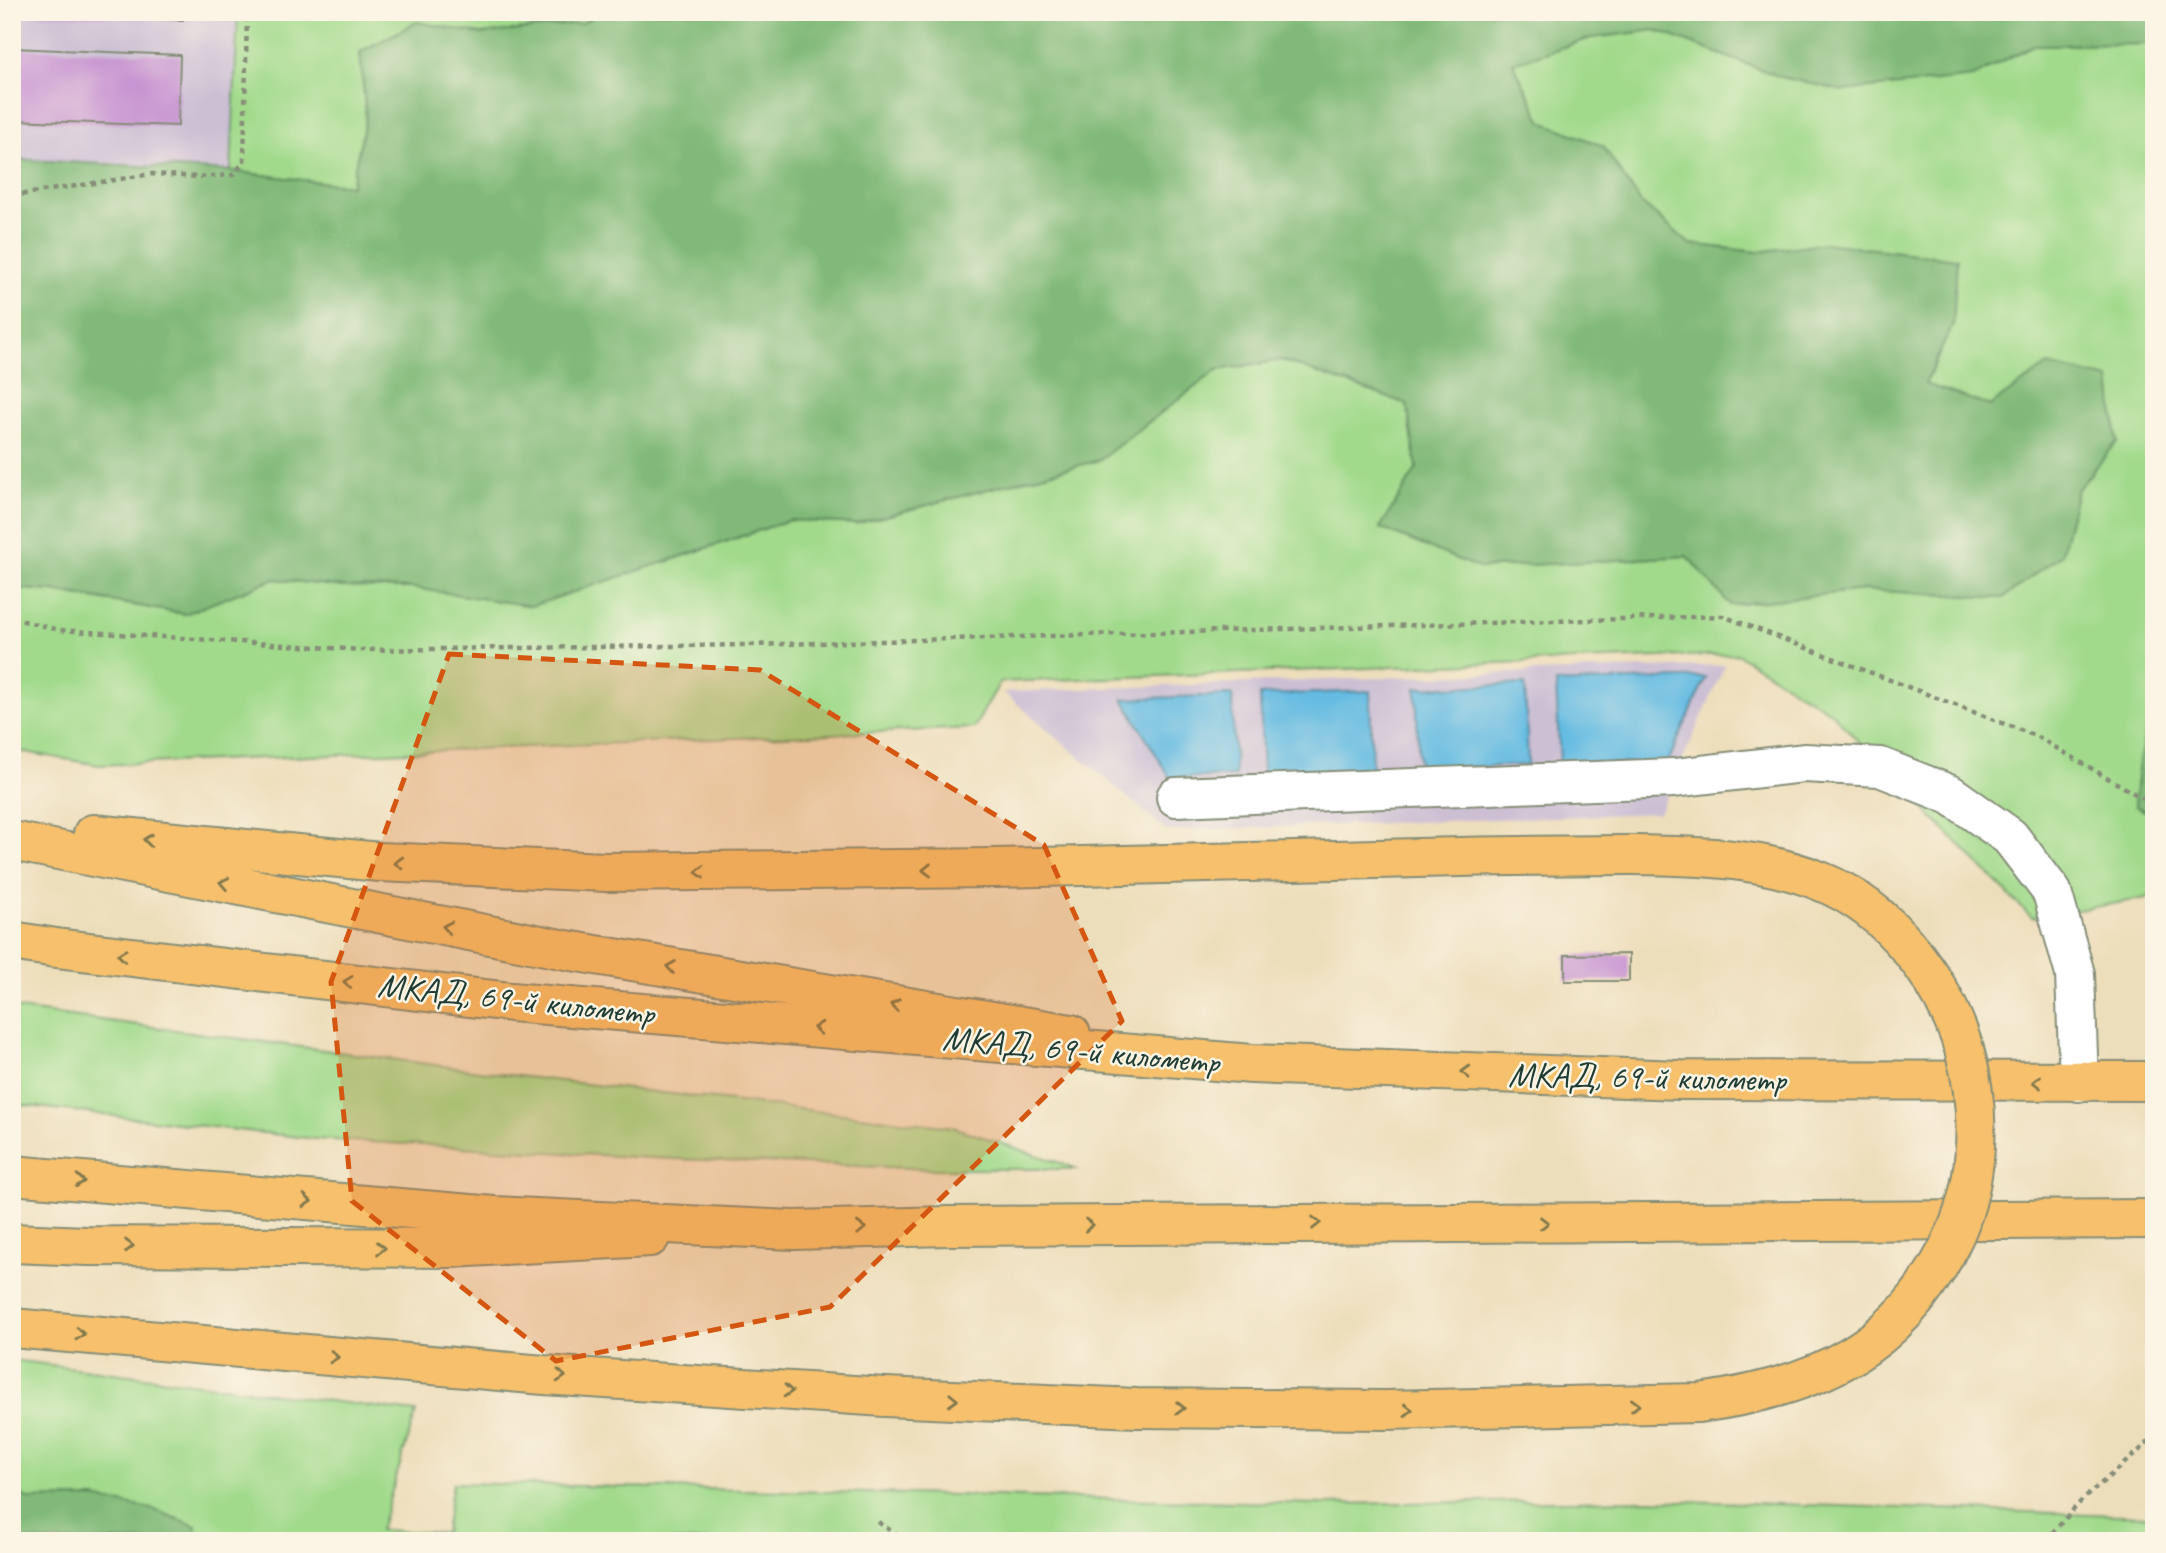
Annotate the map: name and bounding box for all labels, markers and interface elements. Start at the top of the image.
one-way arrow [142,833,153,848]
one-way arrow [393,856,404,871]
one-way arrow [921,862,932,878]
one-way arrow [694,864,704,880]
one-way arrow [218,877,230,892]
one-way arrow [441,920,453,935]
one-way arrow [116,948,128,963]
one-way arrow [665,960,677,975]
street label: МКАД, 69-й километр [376,962,658,1036]
one-way arrow [342,975,354,990]
one-way arrow [889,998,901,1013]
street label: МКАД, 69-й километр [941,1015,1223,1085]
one-way arrow [812,1021,823,1036]
street label: МКАД, 69-й километр [1508,1052,1788,1102]
one-way arrow [1460,1065,1471,1080]
one-way arrow [2031,1074,2041,1090]
one-way arrow [75,1173,86,1188]
one-way arrow [302,1193,313,1208]
one-way arrow [1312,1215,1322,1231]
one-way arrow [1539,1215,1550,1231]
one-way arrow [1084,1217,1095,1233]
one-way arrow [857,1220,867,1236]
one-way arrow [125,1238,135,1254]
one-way arrow [376,1240,387,1255]
one-way arrow [75,1326,86,1341]
one-way arrow [329,1349,340,1364]
one-way arrow [556,1369,567,1384]
one-way arrow [783,1383,794,1398]
one-way arrow [948,1392,959,1407]
one-way arrow [1630,1397,1641,1412]
one-way arrow [1176,1400,1186,1416]
one-way arrow [1403,1402,1414,1417]

